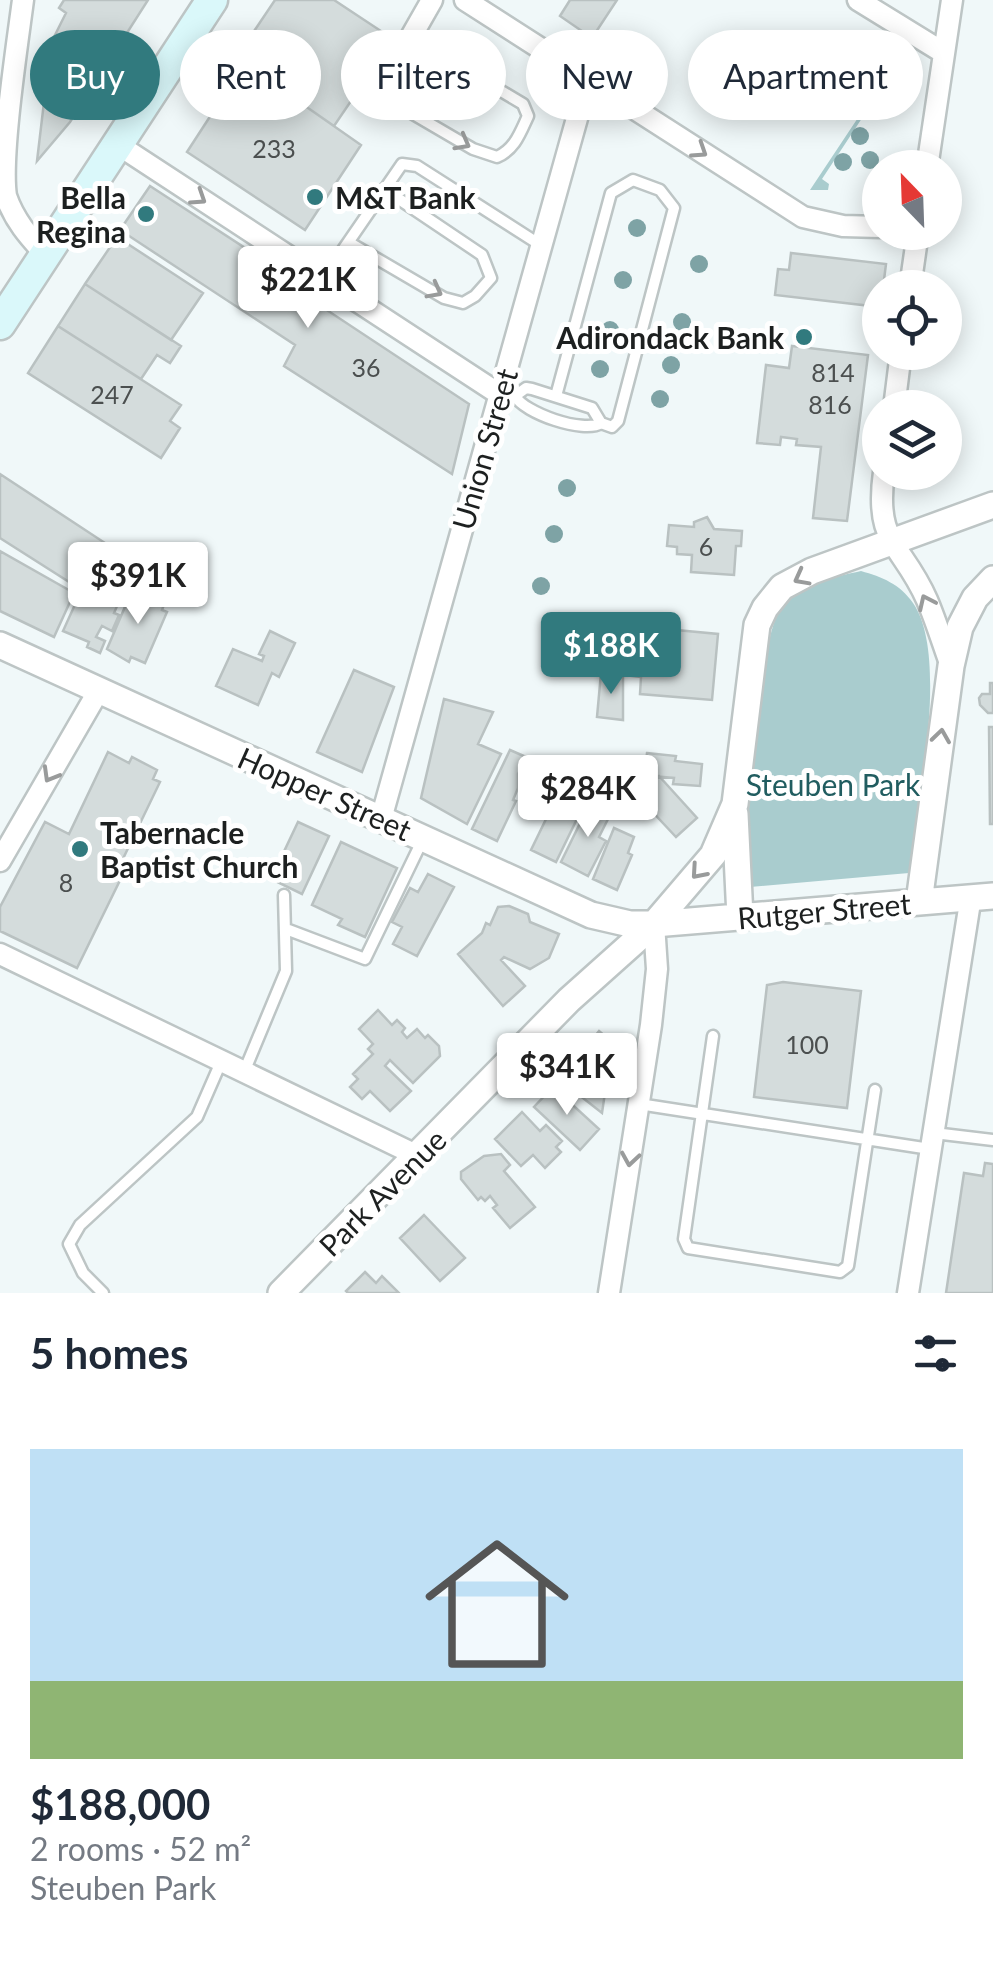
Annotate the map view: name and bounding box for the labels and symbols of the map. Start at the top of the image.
one-way arrow [452,130,470,150]
house number: 233 [252,133,296,163]
one-way arrow [689,139,707,158]
north arrow [862,150,962,250]
place label: Bella Regina [36,179,126,249]
place label: M&T Bank [335,179,477,215]
one-way arrow [187,186,206,204]
marker: M&T Bank [304,186,326,208]
marker: Bella Regina [135,203,157,225]
pin: $221K [238,246,378,331]
one-way arrow [424,279,442,298]
place label: Adirondack Bank [555,319,785,355]
marker: Adirondack Bank [793,326,815,348]
house number: 36 [351,352,381,382]
house number: 814 [811,357,855,387]
street label: Union Street [444,364,524,534]
house number: 247 [90,379,134,409]
house number: 816 [808,389,852,419]
house number: 6 [699,531,713,561]
pin: $391K [68,542,208,627]
one-way arrow [793,565,811,585]
one-way arrow [918,594,938,612]
pin: $188K [541,612,681,697]
one-way arrow [930,728,951,745]
street label: Hopper Street [233,739,417,847]
pin: $284K [518,755,658,840]
one-way arrow [43,764,62,782]
park label: Steuben Park [746,766,921,802]
place label: Tabernacle Baptist Church [100,814,298,884]
marker: Tabernacle Baptist Church [69,838,91,860]
one-way arrow [692,860,710,879]
house number: 8 [59,867,73,897]
street label: Rutger Street [736,884,912,936]
house number: 100 [785,1029,829,1059]
pin: $341K [497,1033,637,1118]
street label: Park Avenue [311,1121,453,1263]
one-way arrow [620,1151,641,1167]

